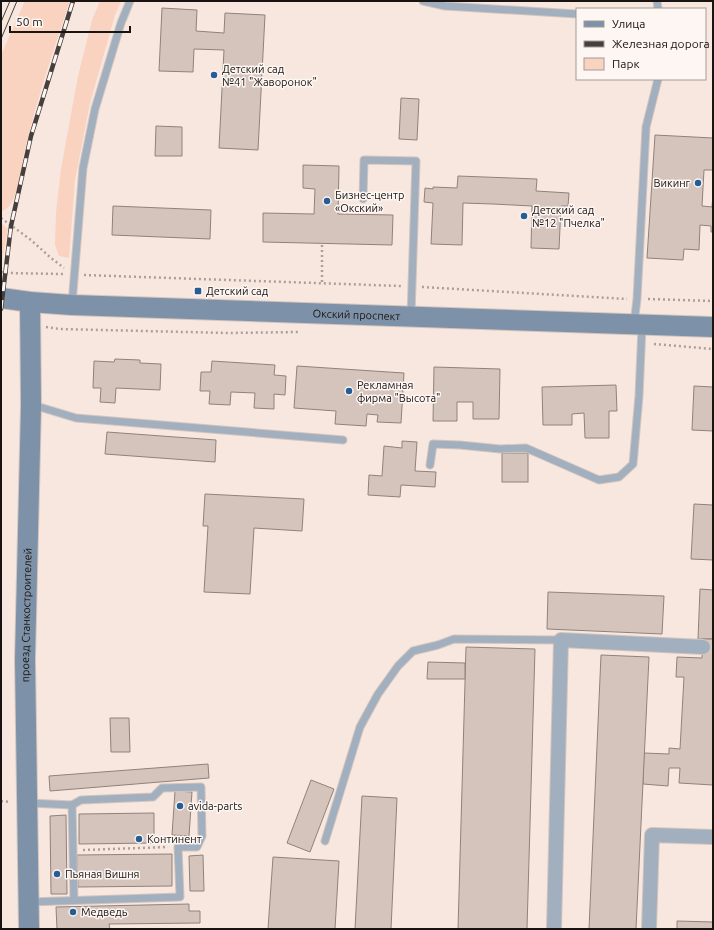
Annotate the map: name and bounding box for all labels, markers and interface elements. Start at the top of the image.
scale bar [10,8,130,34]
legend [576,8,706,80]
text: 50 m [16,15,43,28]
text: Улица [612,17,645,30]
text: Железная дорога [612,37,710,50]
text: Парк [612,57,640,70]
place label: Детский сад №41 "Жаворонок" [222,63,317,88]
marker: Детский сад №41 "Жаворонок" [209,70,219,80]
place label: Викинг [653,177,691,189]
marker: Викинг [693,178,703,188]
place label: Бизнес-центр «Окский» [335,189,404,214]
marker: Бизнес-центр «Окский» [322,196,332,206]
place label: Детский сад №12 "Пчелка" [532,204,605,229]
marker: Детский сад №12 "Пчелка" [519,211,529,221]
place label: Детский сад [206,285,269,297]
marker: Детский сад [193,286,203,296]
street label: Окский проспект [312,307,401,322]
place label: Рекламная фирма "Высота" [357,379,440,404]
marker: Рекламная фирма "Высота" [344,386,354,396]
street label: проезд Станкостроителей [19,548,34,682]
place label: avida-parts [188,800,243,812]
marker: avida-parts [175,801,185,811]
place label: Континент [147,833,202,845]
marker: Континент [134,834,144,844]
place label: Пьяная Вишня [65,868,139,880]
marker: Пьяная Вишня [52,869,62,879]
place label: Медведь [81,906,128,918]
marker: Медведь [68,907,78,917]

